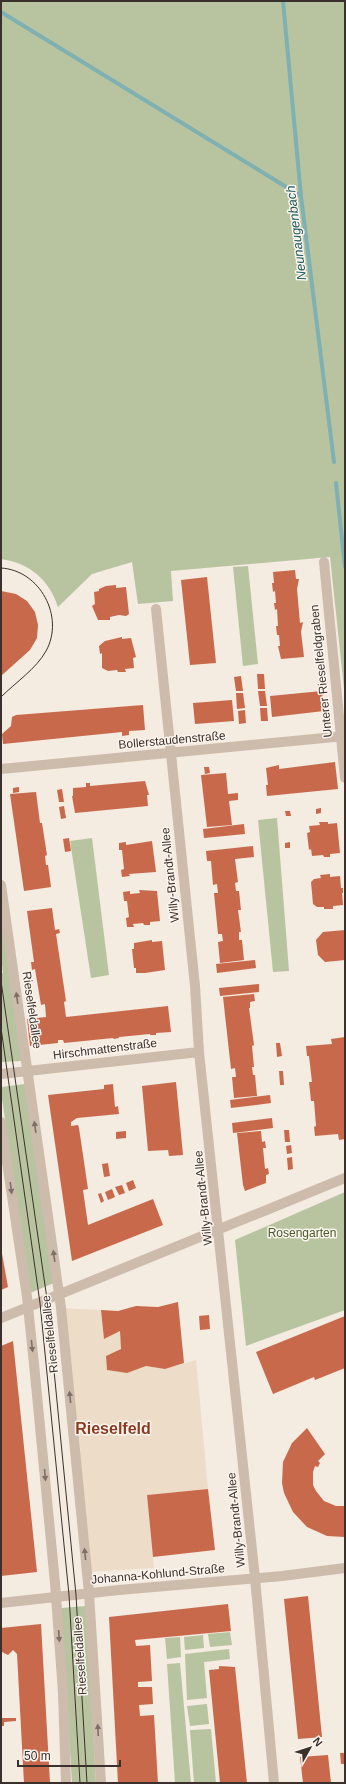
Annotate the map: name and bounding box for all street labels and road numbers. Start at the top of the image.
street label: Unterer Rieselfeldgraben [307,604,335,738]
street label: Bollerstaudenstraße [118,728,226,752]
street label: Willy-Brandt-Allee [158,827,182,923]
street label: Rieselfeldallee [20,970,44,1050]
street label: Hirschmattenstraße [52,1036,158,1062]
street label: Willy-Brandt-Allee [191,1150,215,1246]
street label: Rieselfeldallee [39,1294,61,1374]
street label: Willy-Brandt-Allee [224,1472,248,1568]
street label: Johanna-Kohlund-Straße [91,1561,226,1587]
street label: Rieselfeldallee [70,1616,90,1695]

